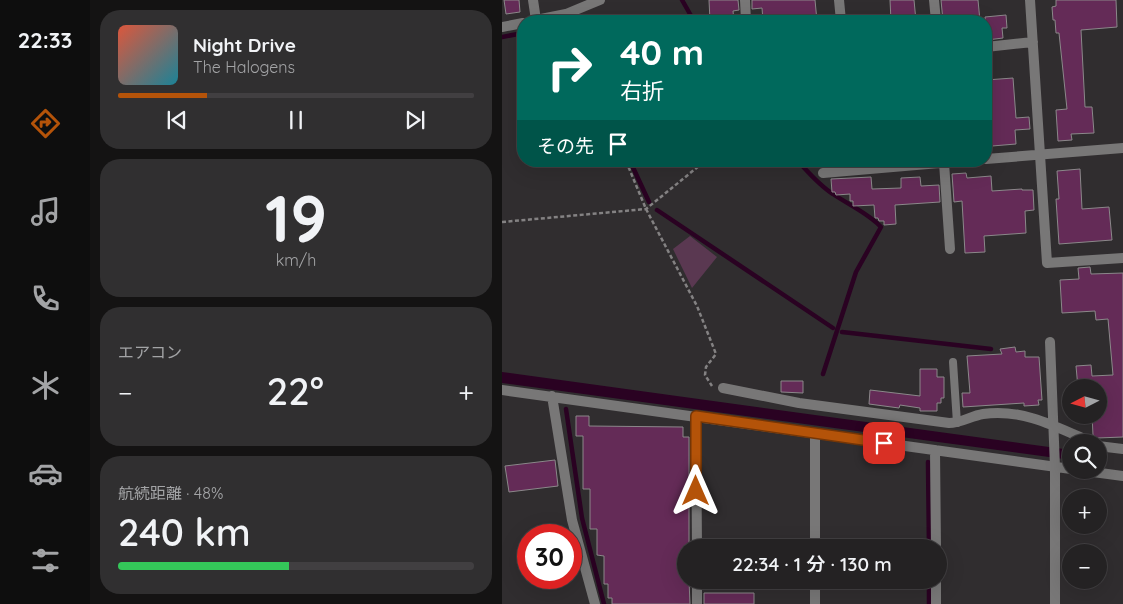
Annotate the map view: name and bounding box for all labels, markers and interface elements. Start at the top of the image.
text: 22:33 [18,26,72,54]
text: 40 m [620,30,704,74]
text: Night Drive [193,33,296,57]
icon: right [537,35,602,100]
text: The Halogens [193,57,295,77]
text: 右折 [620,77,664,105]
icon: directions [28,106,63,141]
icon: previous [163,106,191,134]
icon: pause [282,106,310,134]
icon: next [401,106,429,134]
icon: arrive [604,130,632,158]
text: その先 [537,134,594,158]
text: 19 [265,177,327,258]
icon: music [28,194,63,229]
text: km/h [276,250,316,270]
icon: phone [28,281,63,316]
text: エアコン [118,342,182,362]
text: 22° [267,367,324,415]
icon: climate [28,368,63,403]
text: − [118,375,133,410]
text: + [458,375,474,410]
north arrow [1062,379,1107,424]
map controls [1062,379,1107,589]
pin [863,422,905,464]
icon: arrive [870,429,898,457]
button: search [1062,434,1107,479]
icon: car [28,456,63,491]
position arrow [669,464,721,516]
text: 航続距離 · 48% [118,483,223,503]
button: + [1062,489,1107,534]
text: 240 km [118,508,251,556]
speed limit sign: 30 [517,524,582,589]
icon: filters [28,543,63,578]
button: − [1062,544,1107,589]
text: 22:34 · 1 分 · 130 m [732,552,892,576]

